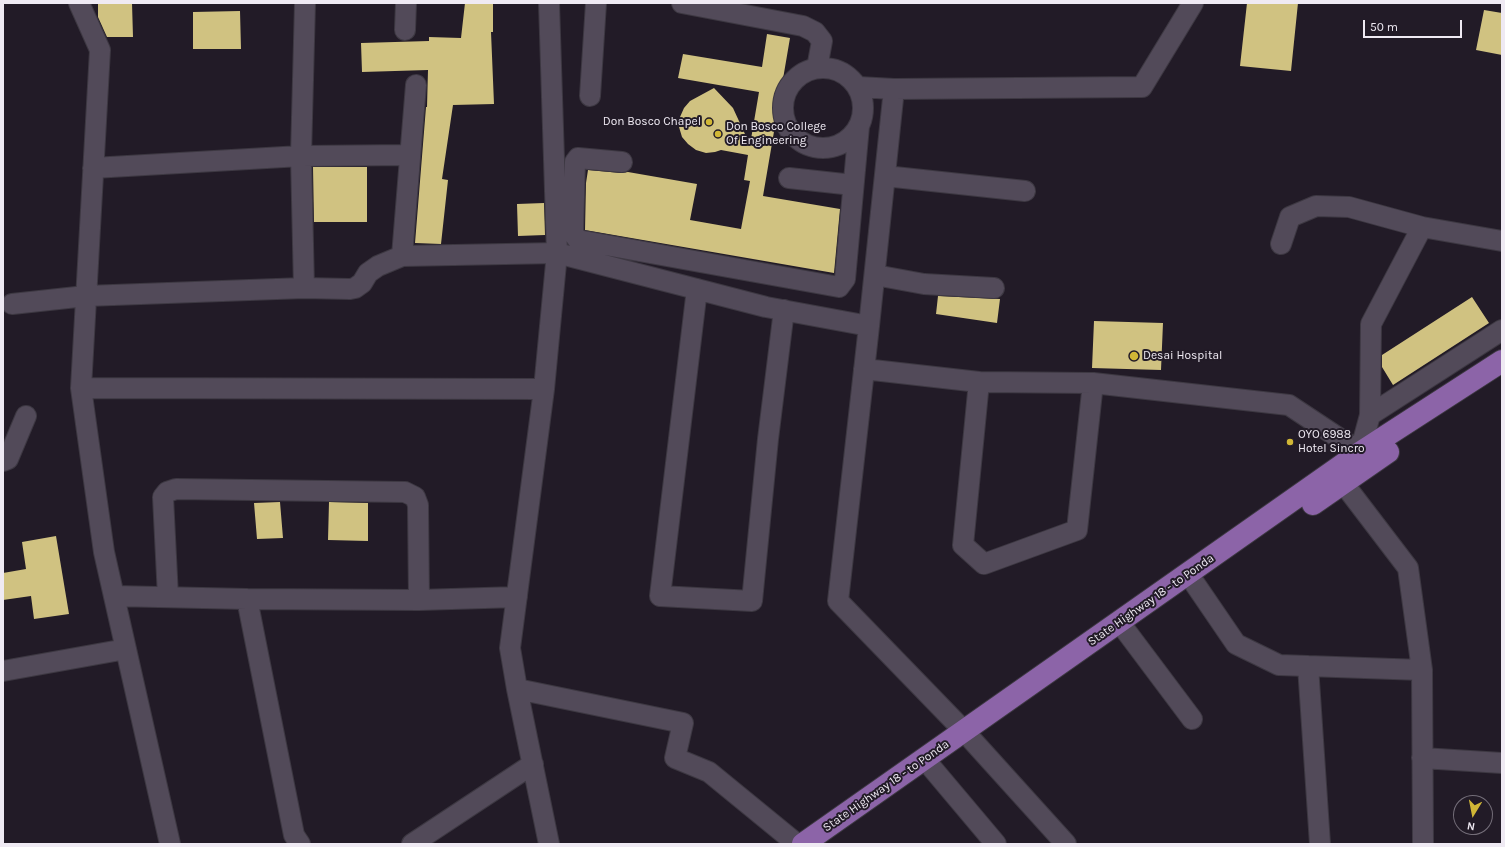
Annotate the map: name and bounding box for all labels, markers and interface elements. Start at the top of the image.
scale bar [1365,12,1464,38]
text: 50 m [1370,20,1398,34]
place label: Don Bosco Chapel [603,115,701,129]
marker: Don Bosco Chapel [704,117,714,127]
place label: Don Bosco College Of Engineering [726,120,826,148]
marker: Don Bosco College Of Engineering [713,129,723,139]
place label: Desai Hospital [1143,349,1222,363]
marker: Desai Hospital [1128,350,1140,362]
place label: OYO 6988 Hotel Sincro [1298,428,1365,456]
marker: OYO 6988 Hotel Sincro [1285,437,1295,447]
street label: State Highway 18 - to Ponda [1085,551,1217,649]
street label: State Highway 18 - to Ponda [820,737,952,835]
north arrow [1453,795,1493,835]
text: N [1466,819,1476,833]

